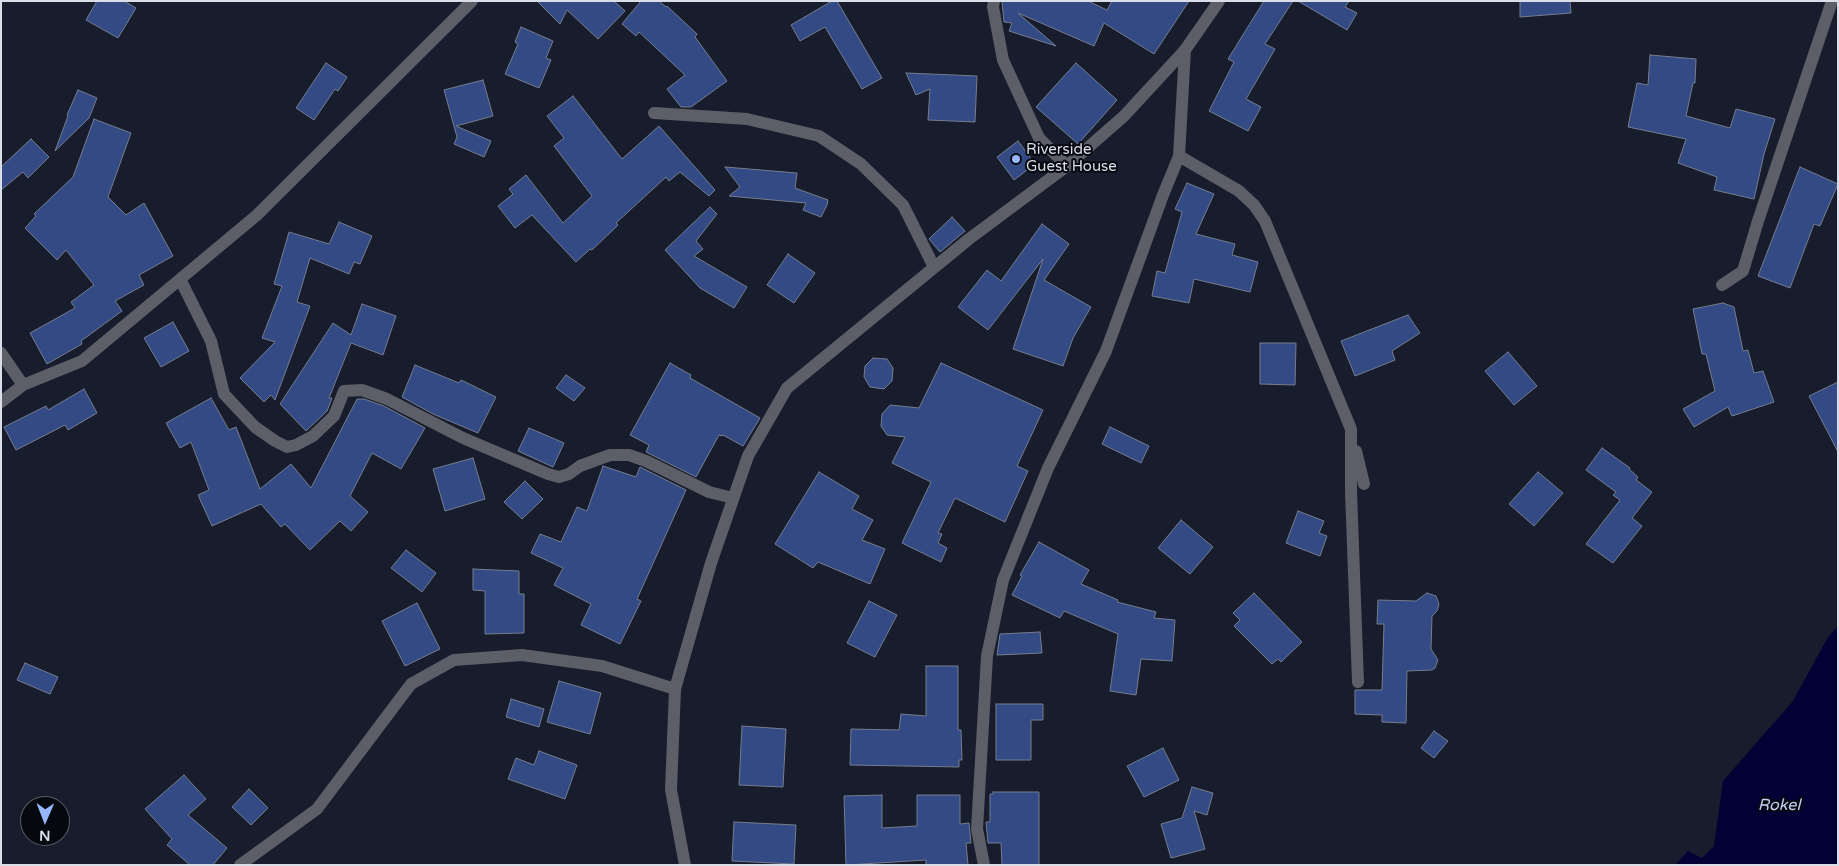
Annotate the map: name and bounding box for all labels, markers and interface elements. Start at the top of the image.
place label: Riverside Guest House [1026,141,1117,176]
marker: Riverside Guest House [1010,153,1022,165]
north arrow [20,796,70,846]
water label: Rokel [1758,796,1800,816]
text: N [39,827,51,844]

